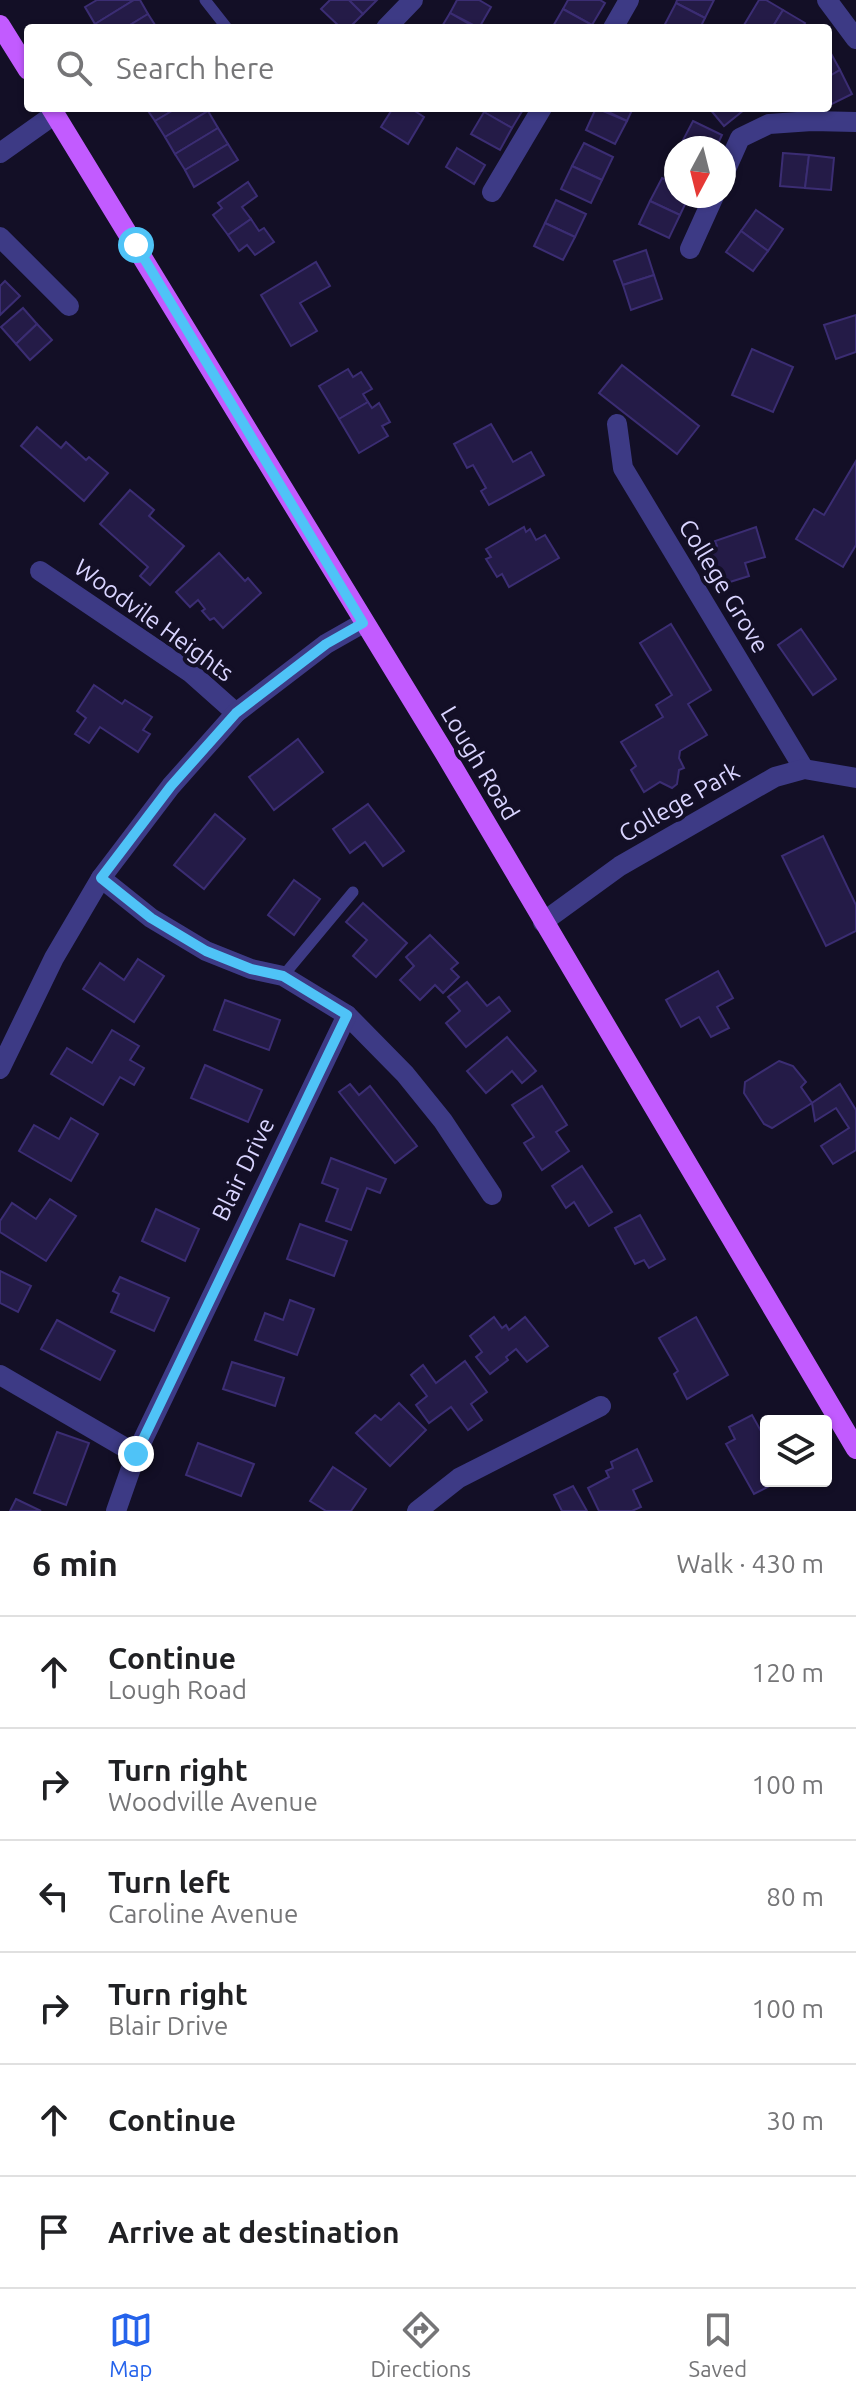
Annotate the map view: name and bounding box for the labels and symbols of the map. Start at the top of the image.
north arrow [664,136,736,208]
route start [118,227,154,263]
street label: College Grove [674,514,774,658]
street label: Woodvile Heights [69,553,239,687]
street label: Lough Road [435,701,525,825]
street label: College Park [614,757,744,847]
street label: Blair Drive [207,1113,279,1225]
route end [118,1436,154,1472]

